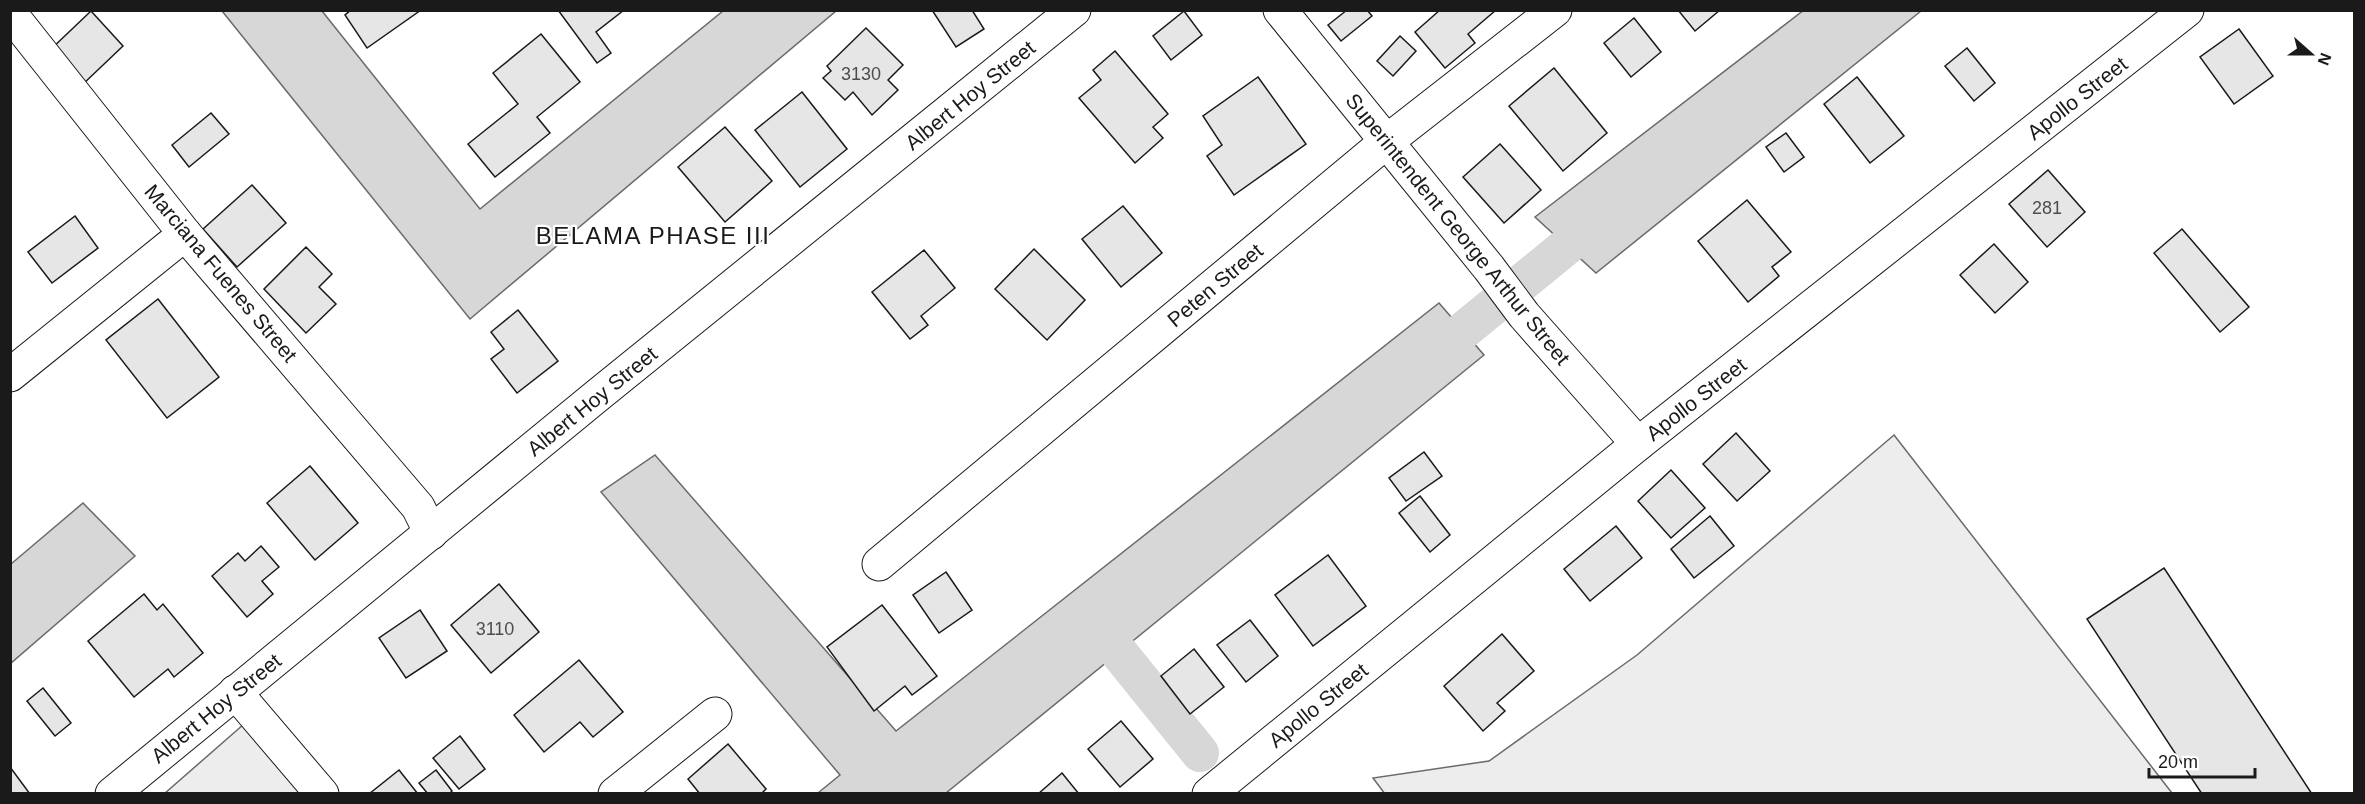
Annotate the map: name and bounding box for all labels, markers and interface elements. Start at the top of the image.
north arrow [2281,24,2341,84]
street label: Albert Hoy Street [901,36,1039,154]
text: N [2315,51,2335,68]
street label: Apollo Street [2023,52,2132,144]
house number: 3130 [841,64,881,84]
street label: Superintendent George Arthur Street [1341,89,1575,369]
street label: Marciana Fuenes Street [140,180,302,366]
house number: 281 [2032,198,2062,218]
district label: BELAMA PHASE III [536,222,770,249]
street label: Peten Street [1163,239,1267,331]
street label: Albert Hoy Street [523,342,661,460]
street label: Apollo Street [1642,353,1751,445]
house number: 3110 [476,619,514,639]
street label: Albert Hoy Street [147,649,285,767]
street label: Apollo Street [1264,658,1372,752]
scale bar [2149,741,2256,779]
text: 20 m [2158,752,2198,772]

